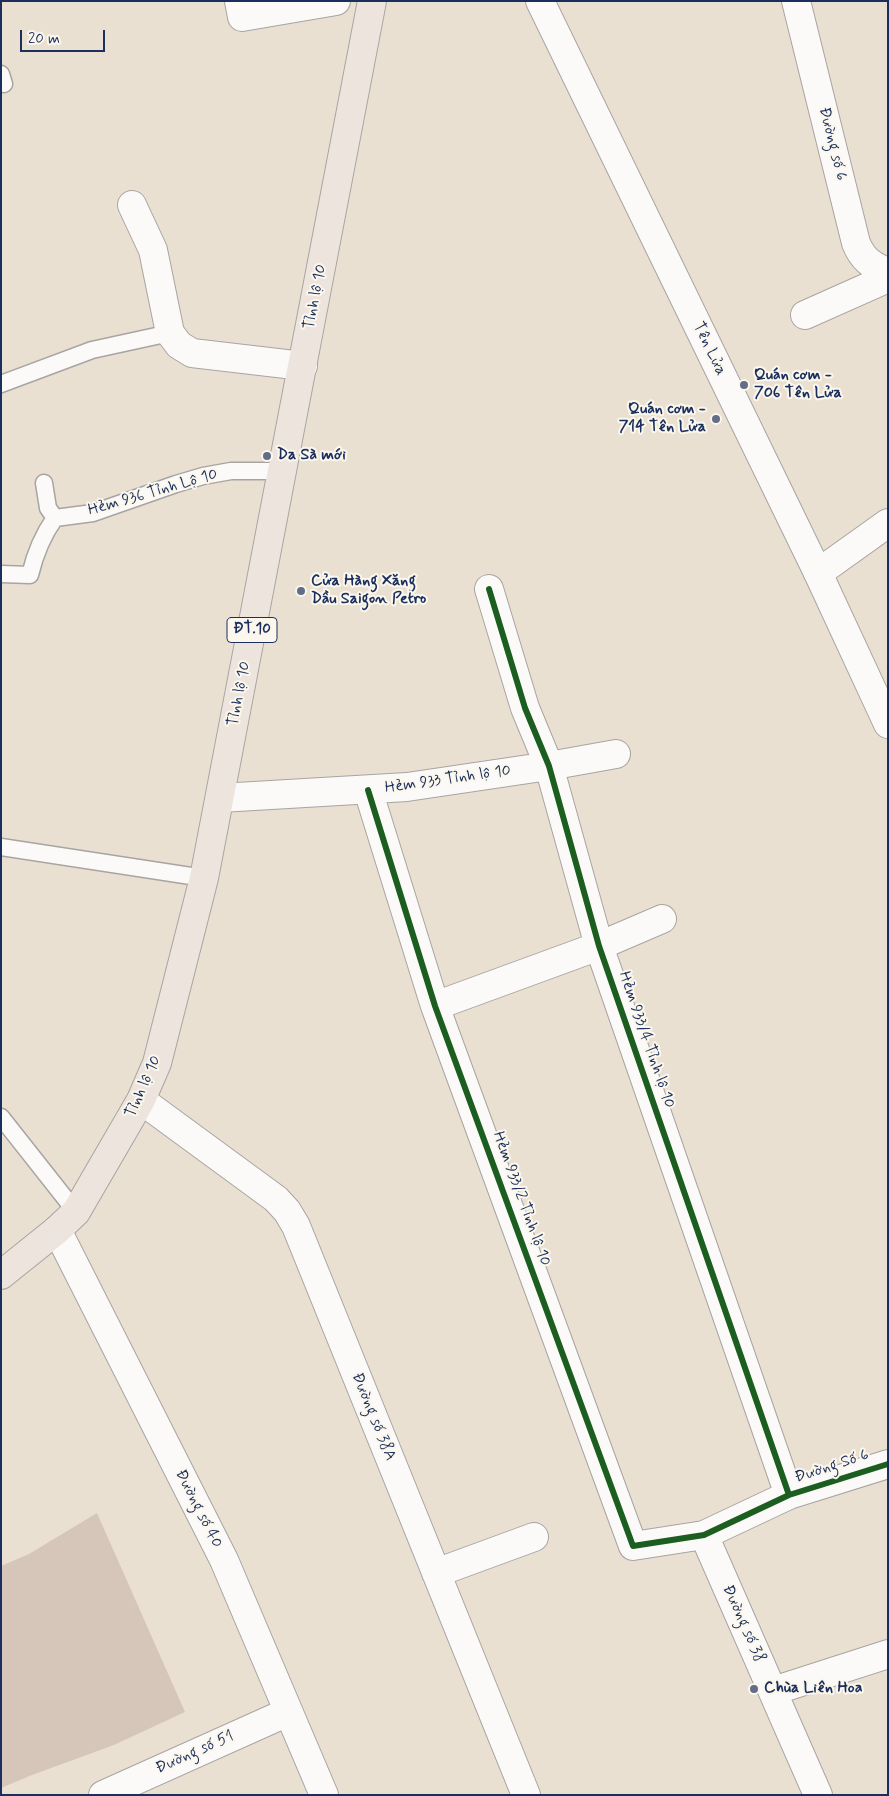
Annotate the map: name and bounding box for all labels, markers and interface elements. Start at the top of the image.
scale bar [22,20,108,52]
text: 20 m [28,29,60,49]
street label: Đường số 6 [814,105,850,183]
street label: Tỉnh lộ 10 [300,263,332,331]
street label: Tên Lửa [688,319,730,379]
place label: Quán cơm - 706 Tên Lửa [754,366,842,404]
marker: Quán cơm - 706 Tên Lửa [738,379,750,391]
place label: Quán cơm - 714 Tên Lửa [619,400,706,438]
marker: Quán cơm - 714 Tên Lửa [710,413,722,425]
place label: Da Sà mới [277,446,346,466]
marker: Da Sà mới [261,450,273,462]
street label: Hẻm 936 Tỉnh Lộ 10 [86,465,220,521]
place label: Cửa Hàng Xăng Dầu Saigon Petro [311,572,426,610]
marker: Cửa Hàng Xăng Dầu Saigon Petro [295,585,307,597]
road number: ĐT.10 [227,618,277,642]
street label: Tỉnh lộ 10 [224,660,256,728]
street label: Hẻm 933 Tỉnh lộ 10 [384,762,512,798]
street label: Hẻm 933/4 Tỉnh lộ 10 [614,969,678,1111]
street label: Tỉnh lộ 10 [122,1053,166,1121]
street label: Hẻm 933/2 Tỉnh lộ 10 [488,1129,554,1269]
street label: Đường số 38A [347,1370,399,1464]
street label: Đường Số 6 [792,1446,872,1488]
street label: Đường số 40 [170,1467,226,1551]
street label: Đường số 38 [717,1582,769,1666]
place label: Chùa Liên Hoa [764,1679,862,1699]
marker: Chùa Liên Hoa [748,1683,760,1695]
street label: Đường số 51 [153,1727,237,1779]

